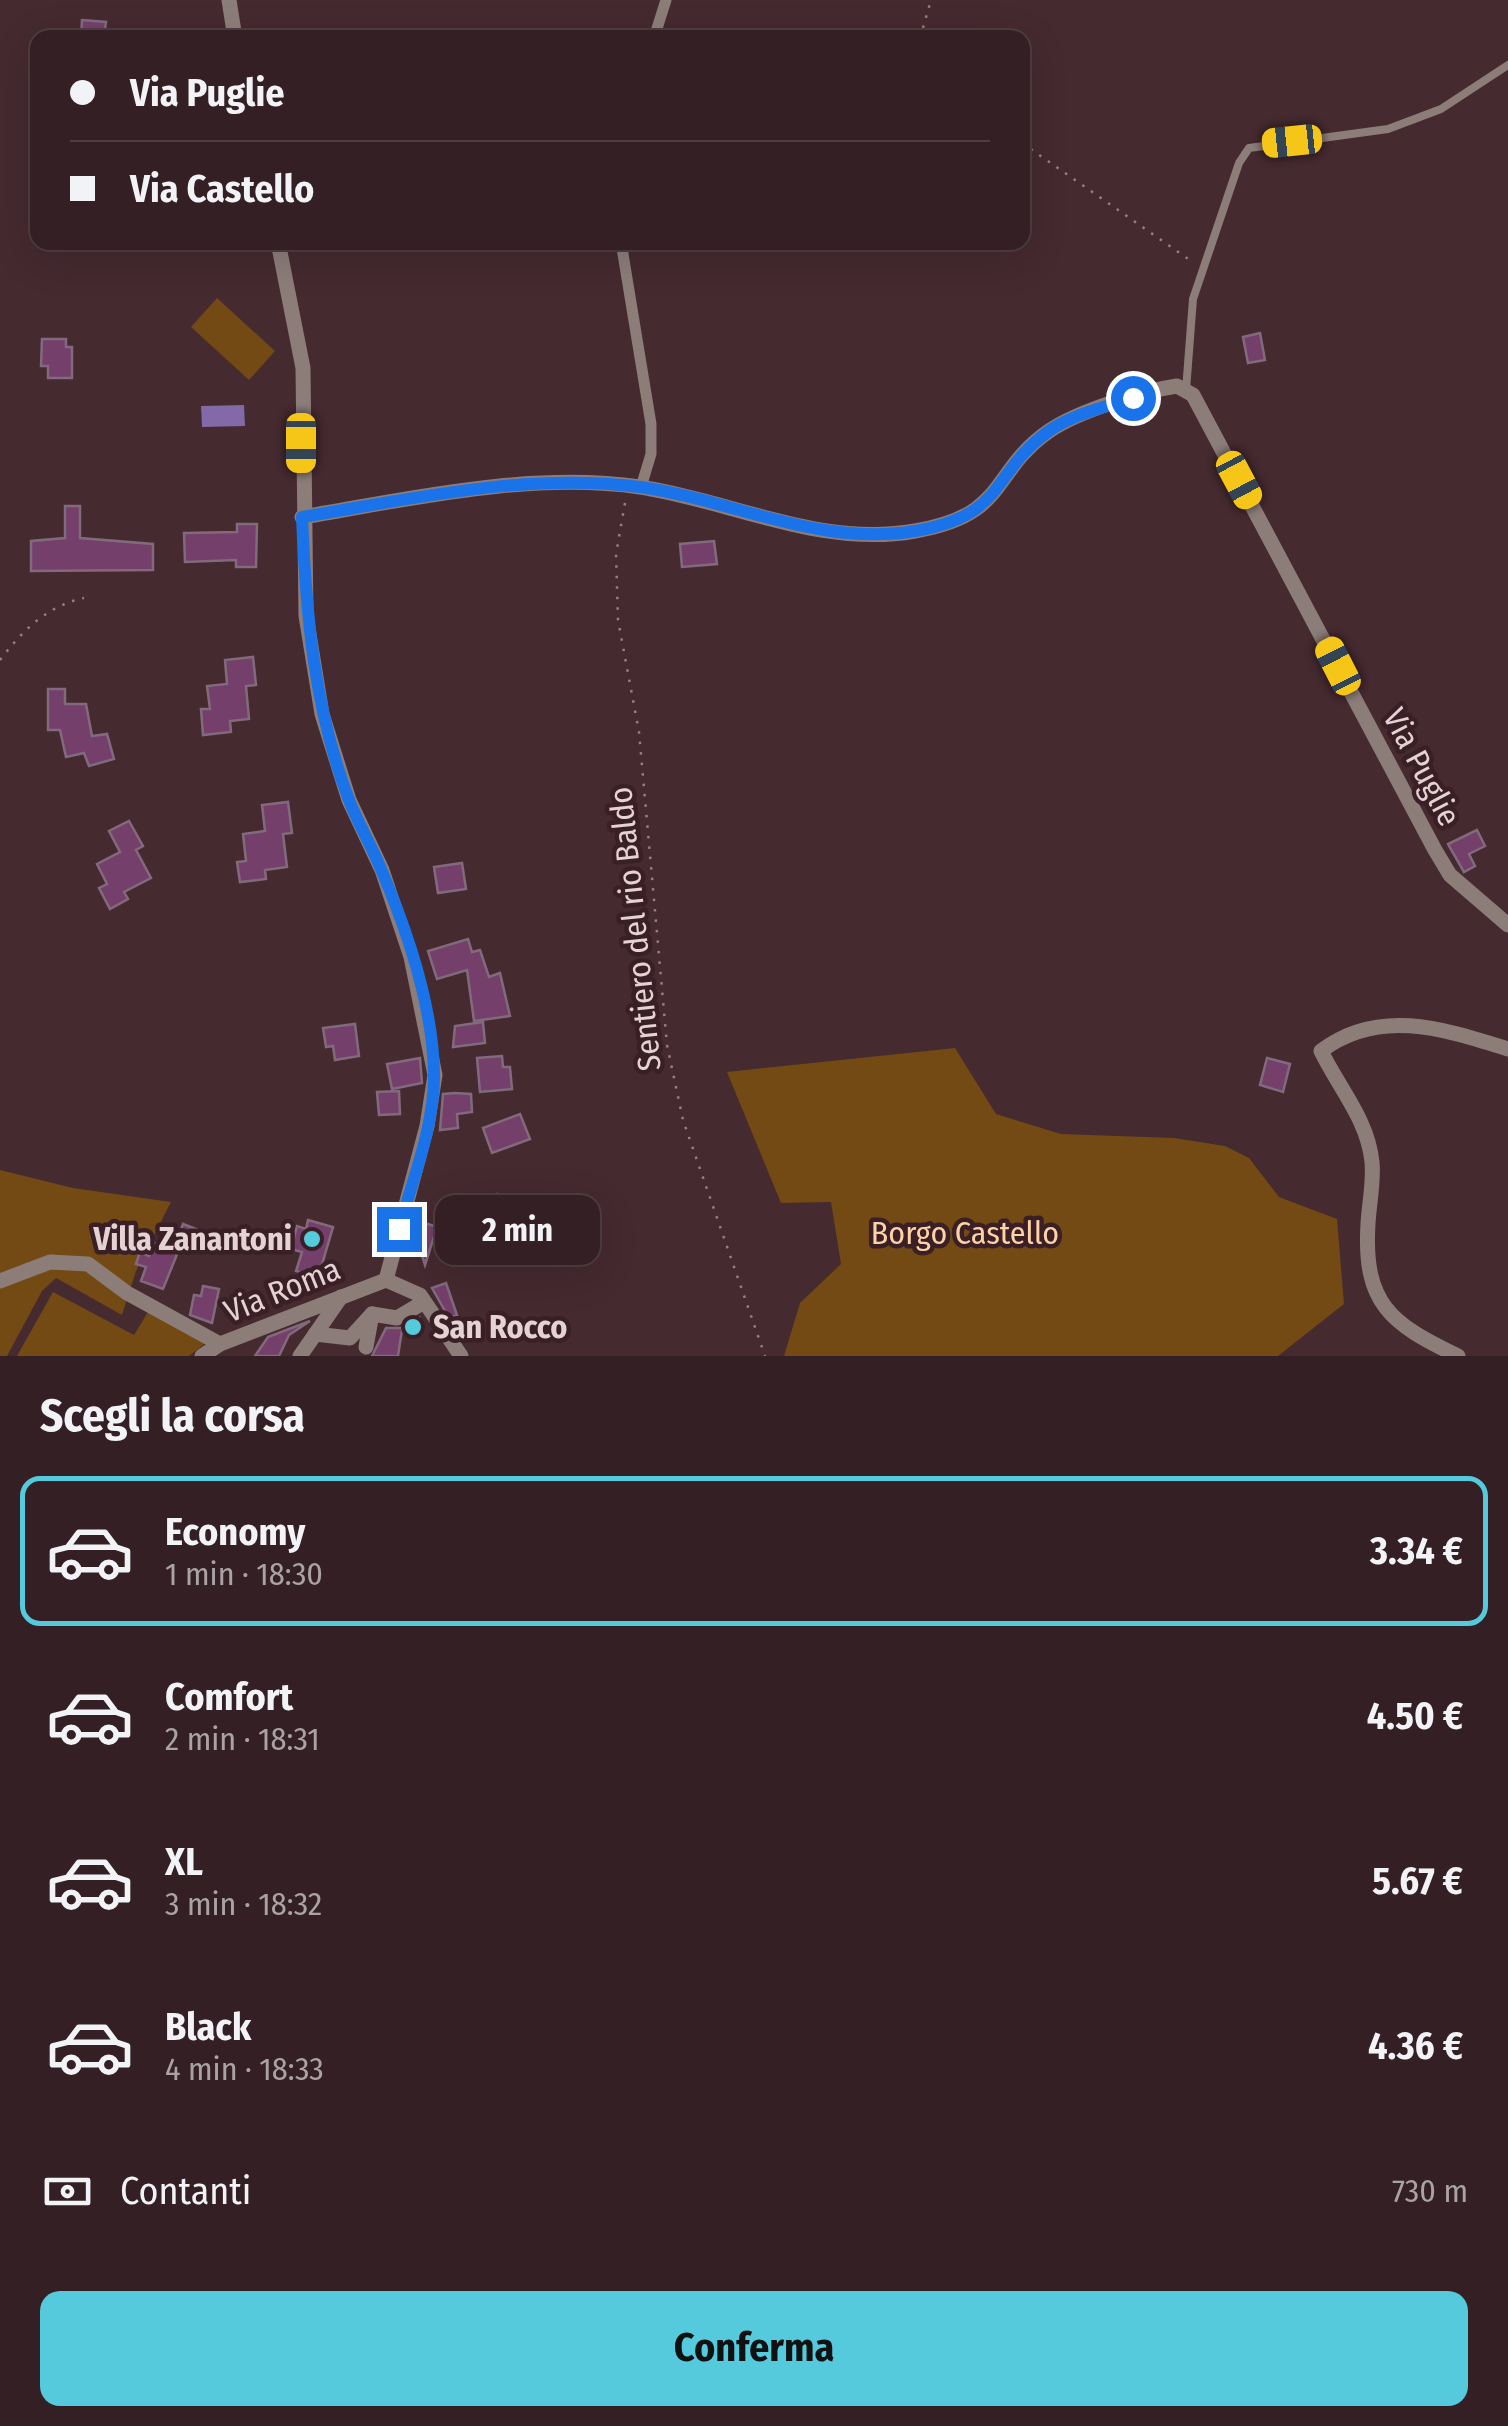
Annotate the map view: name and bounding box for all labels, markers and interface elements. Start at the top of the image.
text: Via Puglie [130,70,285,116]
car [1261,123,1323,159]
text: Via Castello [130,166,314,212]
route start [1111,376,1156,421]
car [286,413,316,473]
car [1212,446,1266,514]
car [1311,632,1365,700]
street label: Via Puglie [1375,702,1469,832]
street label: Sentiero del rio Baldo [601,785,669,1073]
callout: 2 min [434,1194,599,1264]
route end [377,1207,422,1252]
text: 2 min [482,1211,553,1249]
park label: Borgo Castello [871,1214,1059,1252]
place label: Villa Zanantoni [93,1220,292,1258]
marker: Villa Zanantoni [301,1228,323,1250]
street label: Via Roma [218,1250,346,1330]
place label: San Rocco [433,1308,567,1346]
marker: San Rocco [402,1316,424,1338]
text: Scegli la corsa [40,1389,305,1443]
icon: car [45,1506,135,1596]
text: Economy [165,1509,305,1555]
text: 3.34 € [1370,1528,1463,1574]
text: 1 min · 18:30 [165,1555,323,1593]
icon: car [45,1671,135,1761]
text: Comfort [165,1674,293,1720]
text: 4.50 € [1367,1693,1463,1739]
text: 2 min · 18:31 [165,1720,320,1758]
icon: car [45,1836,135,1926]
text: XL [165,1839,203,1885]
text: 5.67 € [1372,1858,1463,1904]
text: 3 min · 18:32 [165,1885,322,1923]
icon: car [45,2001,135,2091]
text: Black [165,2004,251,2050]
text: 4.36 € [1368,2023,1463,2069]
text: 4 min · 18:33 [165,2050,324,2088]
icon: cash [40,2164,95,2219]
text: Contanti [120,2168,251,2214]
text: 730 m [1392,2172,1468,2210]
button: Conferma [40,2291,1468,2406]

